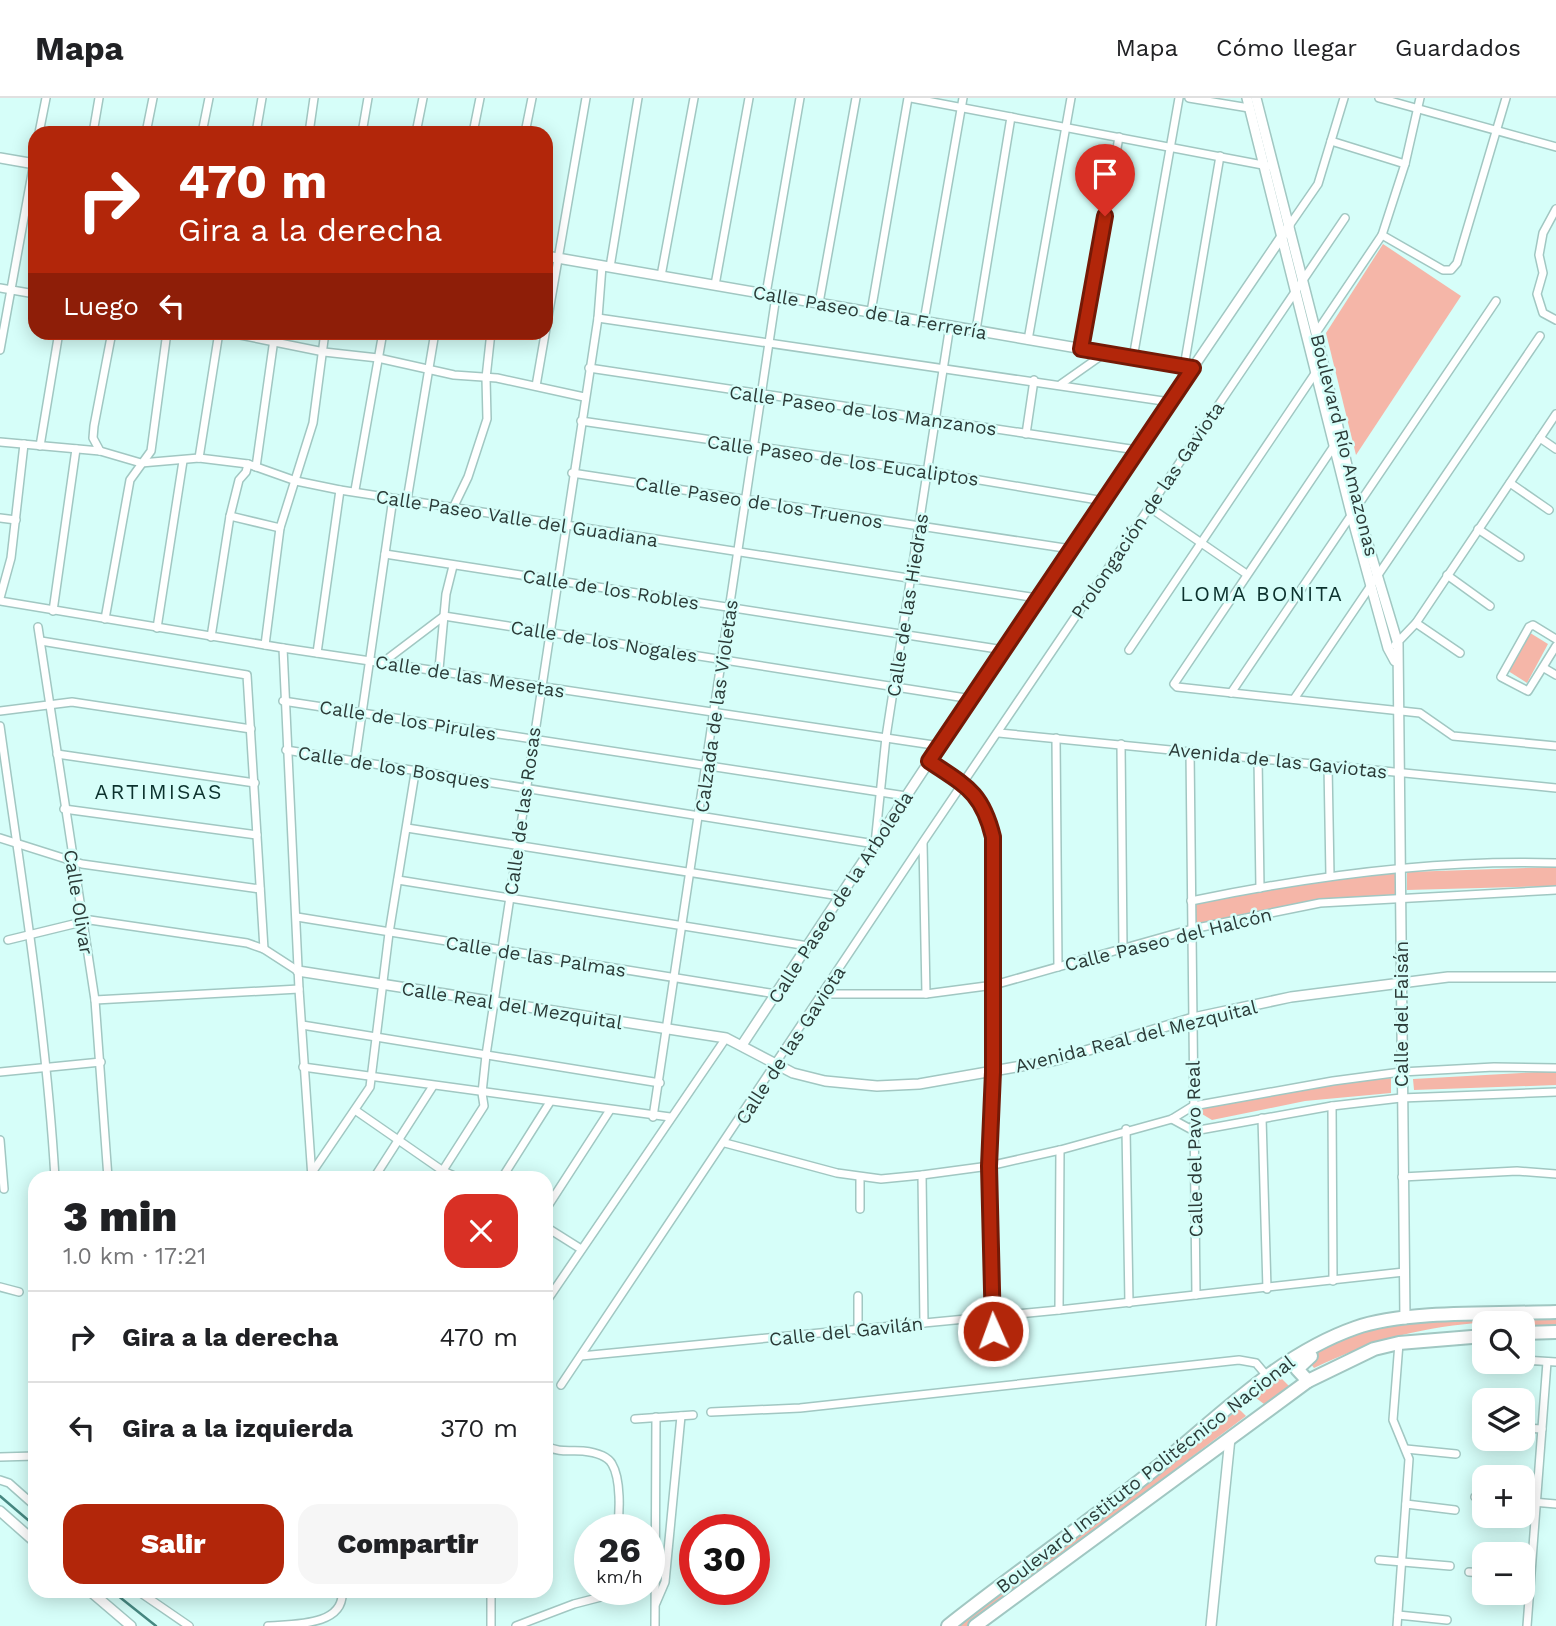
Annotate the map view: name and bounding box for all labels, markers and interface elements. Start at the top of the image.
text: Mapa [35,29,124,68]
text: Mapa [1116,34,1178,62]
text: Cómo llegar [1216,34,1357,62]
text: Guardados [1395,34,1521,62]
pin [1075,144,1135,216]
text: 470 m [178,152,327,210]
icon: right [63,154,154,245]
icon: arrive [1086,155,1124,193]
text: Gira a la derecha [178,211,442,249]
street label: Calle Paseo de la Ferrería [751,281,989,344]
icon: left [153,287,191,325]
text: Luego [63,291,139,321]
street label: Boulevard Río Amazonas [1306,332,1383,559]
street label: Calle Paseo de los Manzanos [728,380,998,441]
street label: Prolongación de las Gaviota [1066,397,1229,623]
street label: Calle Paseo de los Eucaliptos [706,430,980,491]
street label: Calle Paseo de los Truenos [633,472,884,533]
street label: Calle Paseo Valle del Guadiana [374,485,660,552]
street label: Calle de las Hiedras [882,512,933,698]
street label: Calle de los Robles [521,564,701,615]
district label: LOMA BONITA [1180,581,1344,606]
street label: Calzada de las Violetas [690,598,743,814]
street label: Calle de los Nogales [509,615,699,668]
street label: Calle de las Mesetas [373,650,566,703]
street label: Calle de los Pirules [318,695,498,746]
street label: Calle de las Rosas [499,725,546,897]
street label: Avenida de las Gaviotas [1167,738,1388,783]
street label: Calle de los Bosques [296,741,492,794]
district label: ARTIMISAS [95,779,223,804]
street label: Calle Paseo de la Arboleda [763,787,918,1008]
street label: Calle Olivar [59,848,98,957]
street label: Calle Paseo del Halcón [1062,903,1274,976]
street label: Calle de las Palmas [444,931,628,982]
street label: Calle del Faisán [1390,941,1413,1087]
street label: Calle de las Gaviota [731,962,850,1129]
street label: Calle Real del Mezquital [400,977,624,1034]
street label: Avenida Real del Mezquital [1013,995,1260,1078]
street label: Calle del Pavo Real [1181,1060,1208,1238]
text: 3 min [63,1192,177,1241]
button: close [444,1194,518,1268]
text: 1.0 km · 17:21 [63,1243,206,1270]
position arrow [956,1294,1030,1368]
map controls [1472,1311,1535,1605]
button: search [1472,1311,1535,1374]
street label: Calle del Gavilán [768,1312,924,1351]
icon: right [63,1318,101,1356]
text: Gira a la derecha [122,1322,338,1352]
text: 470 m [440,1322,518,1352]
street label: Boulevard Instituto Politécnico Nacional [991,1350,1299,1598]
button: layers [1472,1388,1535,1451]
icon: left [63,1409,101,1447]
text: Gira a la izquierda [122,1413,353,1443]
text: 370 m [440,1413,518,1443]
button: + [1472,1465,1535,1528]
button: Salir [63,1504,284,1584]
button: Compartir [298,1504,518,1584]
speed limit sign: 30 [679,1514,770,1605]
text: 26 [598,1529,641,1571]
button: − [1472,1542,1535,1605]
text: km/h [596,1566,643,1587]

